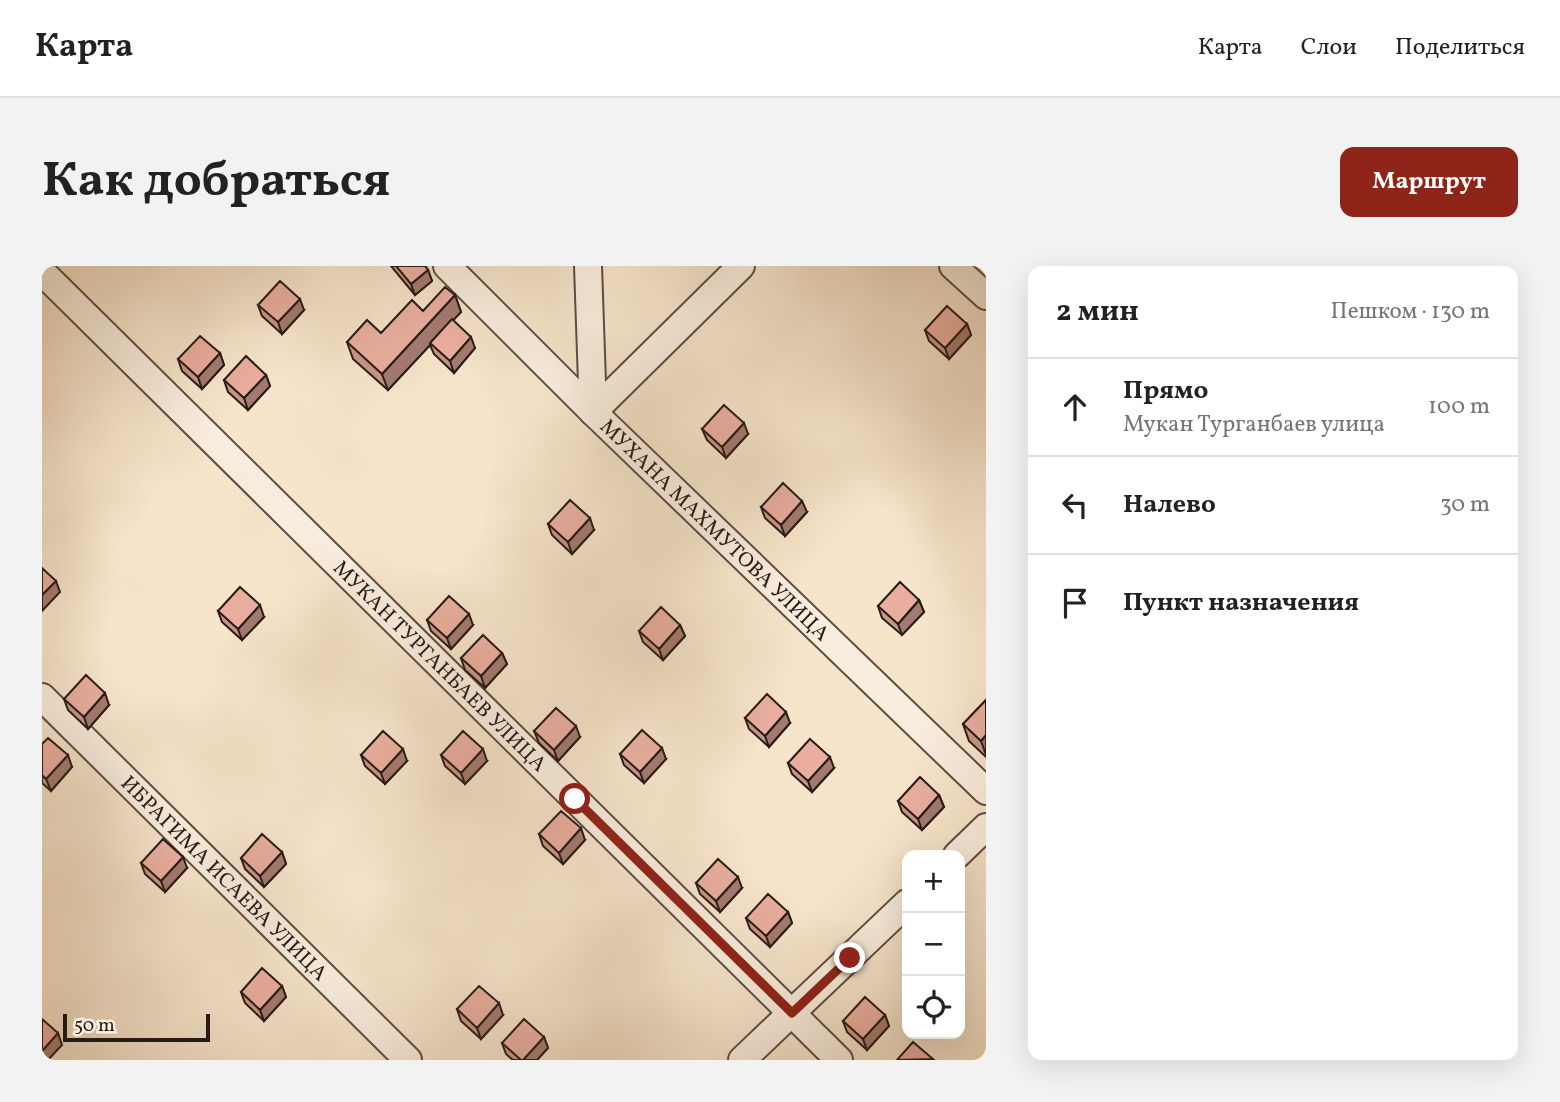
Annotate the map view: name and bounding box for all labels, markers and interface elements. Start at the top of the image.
text: Карта [35,25,133,71]
text: Карта [1198,31,1263,65]
text: Слои [1301,31,1357,65]
text: Поделиться [1395,31,1525,65]
button: Маршрут [1340,147,1518,217]
text: Как добраться [42,148,390,217]
text: 2 мин [1056,291,1139,333]
text: Пешком · 130 m [1331,296,1490,328]
text: Прямо [1123,373,1208,409]
icon: ahead [1056,388,1094,426]
text: 100 m [1428,391,1490,423]
text: Мукан Турганбаев улица [1123,409,1385,441]
street label: МУХАНА МАХМУТОВА УЛИЦА [593,413,835,649]
icon: left [1056,486,1094,524]
text: Налево [1123,487,1216,523]
text: 30 m [1440,489,1490,521]
street label: МУКАН ТУРГАНБАЕВ УЛИЦА [326,555,553,779]
icon: arrive [1056,584,1094,622]
text: Пункт назначения [1123,585,1359,621]
street label: ИБРАГИМА ИСАЕВА УЛИЦА [113,770,334,988]
route start [559,783,590,814]
map controls [902,850,965,1039]
button: + [902,850,965,913]
button: − [902,913,965,976]
route end [834,942,865,973]
button: locate [902,976,965,1039]
scale bar [63,1011,210,1043]
text: 50 m [74,1013,115,1039]

